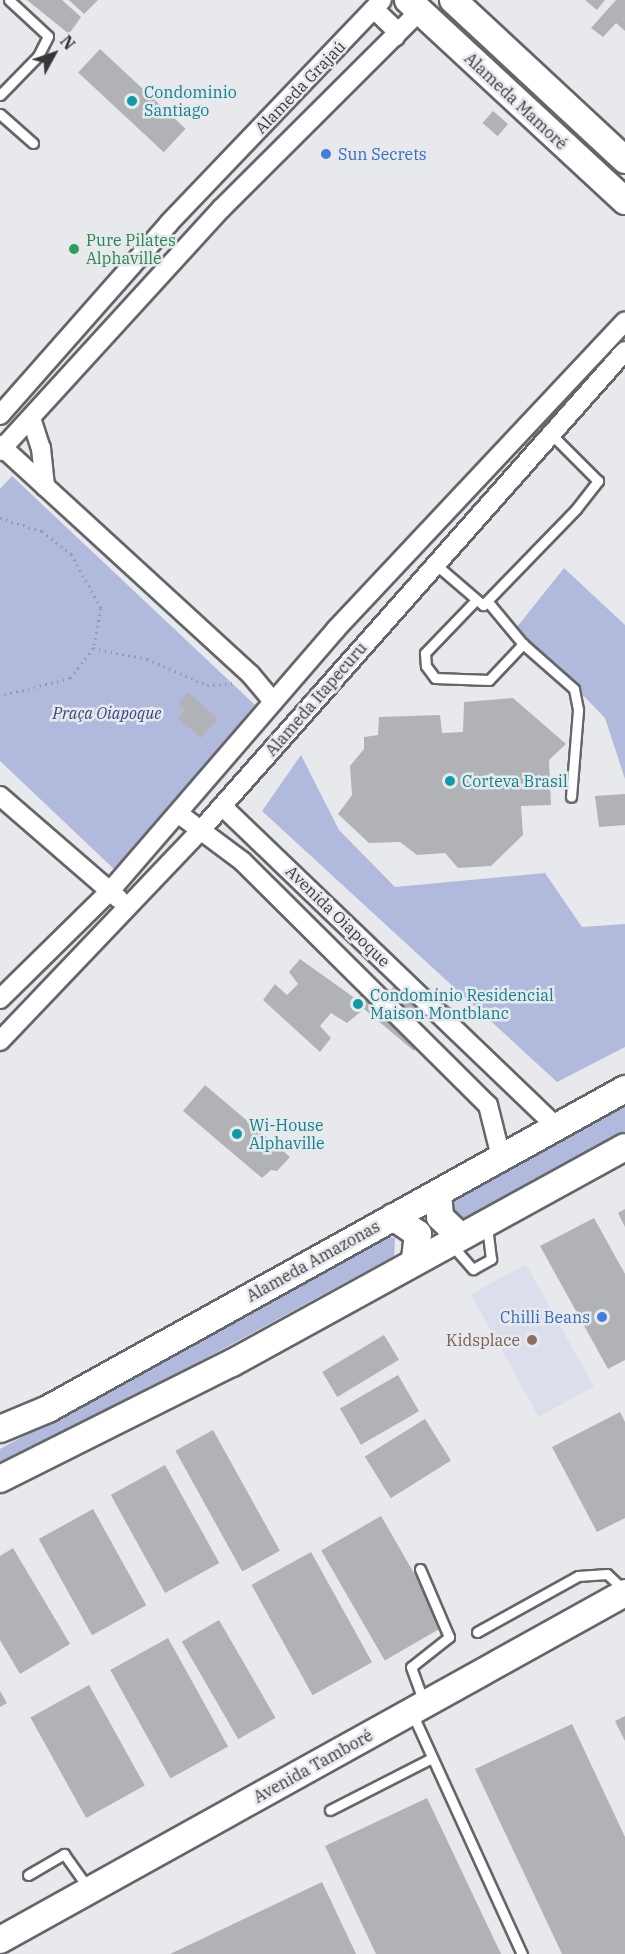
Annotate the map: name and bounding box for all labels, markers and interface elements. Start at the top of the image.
north arrow [24,24,84,84]
text: N [56,31,80,54]
street label: Alameda Grajaú [251,37,349,137]
street label: Alameda Mamoré [461,49,571,153]
place label: Condominio Santiago [144,82,237,120]
marker: Condominio Santiago [125,94,139,108]
place label: Sun Secrets [338,144,427,164]
marker: Sun Secrets [319,147,333,161]
place label: Pure Pilates Alphaville [86,230,176,268]
marker: Pure Pilates Alphaville [67,242,81,256]
street label: Alameda Itapecuru [261,638,371,760]
park label: Praça Oiapoque [53,703,161,723]
place label: Corteva Brasil [462,771,568,791]
marker: Corteva Brasil [443,774,457,788]
street label: Avenida Oiapoque [282,861,394,971]
place label: Condomínio Residencial Maison Montblanc [370,985,554,1023]
marker: Condomínio Residencial Maison Montblanc [351,997,365,1011]
place label: Wi-House Alphaville [249,1115,325,1153]
marker: Wi-House Alphaville [230,1127,244,1141]
street label: Alameda Amazonas [243,1216,383,1306]
place label: Chilli Beans [500,1307,590,1327]
marker: Chilli Beans [595,1310,609,1324]
place label: Kidsplace [446,1330,520,1350]
marker: Kidsplace [525,1333,539,1347]
street label: Avenida Tamboré [250,1725,376,1807]

